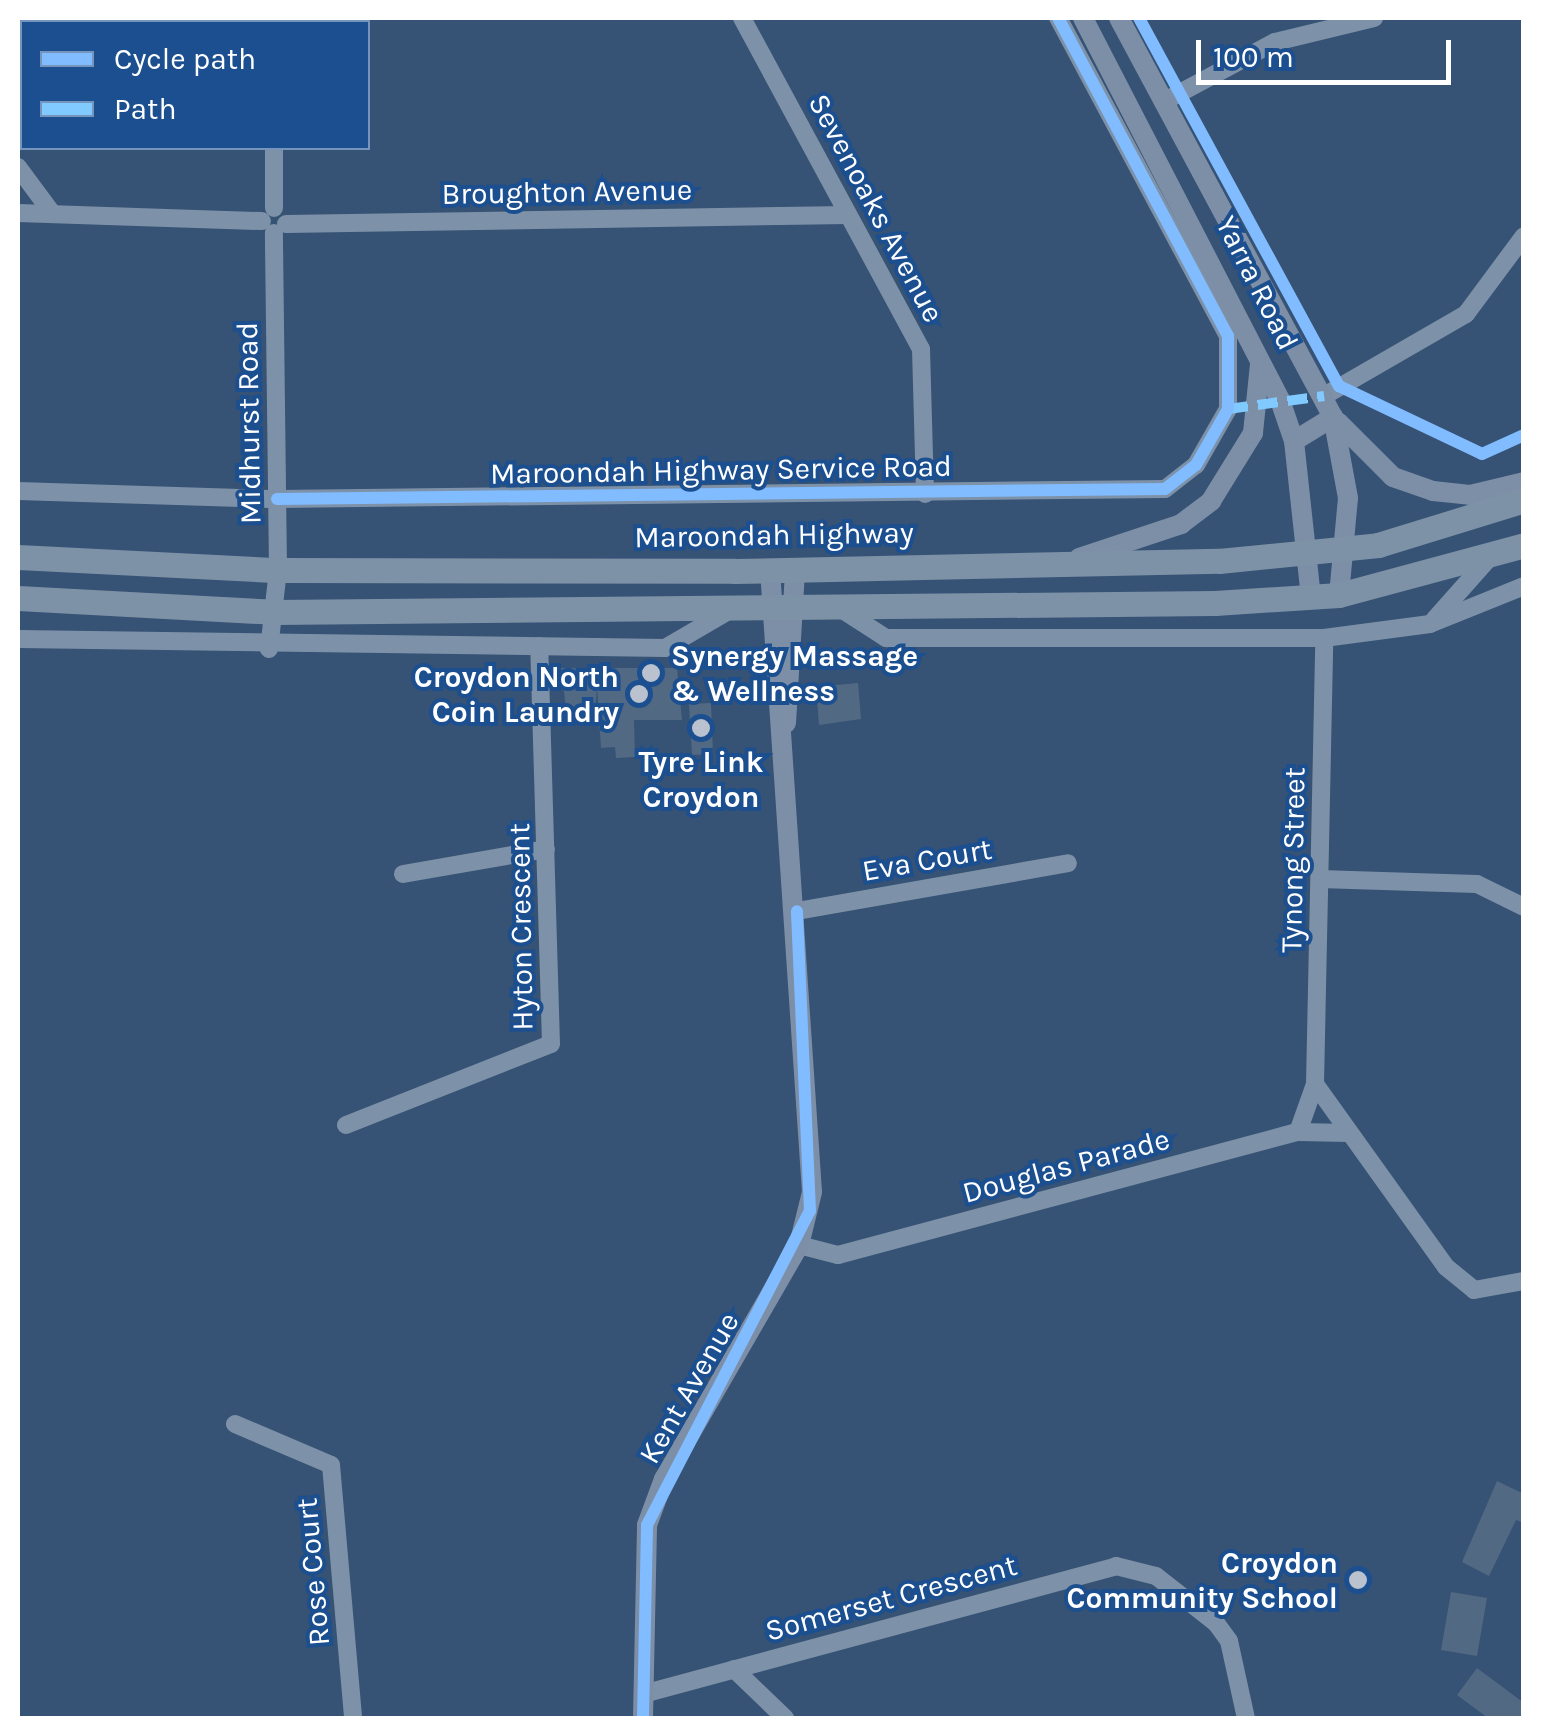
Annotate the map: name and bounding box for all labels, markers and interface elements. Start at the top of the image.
legend [20,20,370,150]
scale bar [1201,20,1456,82]
text: 100 m [1213,39,1294,75]
text: Cycle path [114,41,256,77]
street label: Sevenoaks Avenue [801,88,951,328]
text: Path [114,91,177,127]
street label: Broughton Avenue [441,172,693,212]
street label: Yarra Road [1208,210,1306,356]
street label: Midhurst Road [229,321,269,525]
street label: Maroondah Highway Service Road [490,448,952,492]
street label: Maroondah Highway [634,515,914,555]
place label: Synergy Massage & Wellness [671,638,918,708]
place label: Croydon North Coin Laundry [414,659,619,730]
marker: Synergy Massage & Wellness [640,662,662,684]
marker: Croydon North Coin Laundry [628,683,650,705]
marker: Tyre Link Croydon [690,717,712,739]
place label: Tyre Link Croydon [639,744,763,814]
street label: Tynong Street [1273,767,1313,953]
street label: Hyton Crescent [501,823,541,1031]
street label: Eva Court [860,831,994,889]
street label: Douglas Parade [959,1121,1173,1211]
street label: Kent Avenue [631,1306,747,1470]
street label: Rose Court [289,1497,337,1647]
place label: Croydon Community School [1066,1545,1338,1616]
street label: Somerset Crescent [761,1547,1021,1649]
marker: Croydon Community School [1347,1569,1369,1591]

